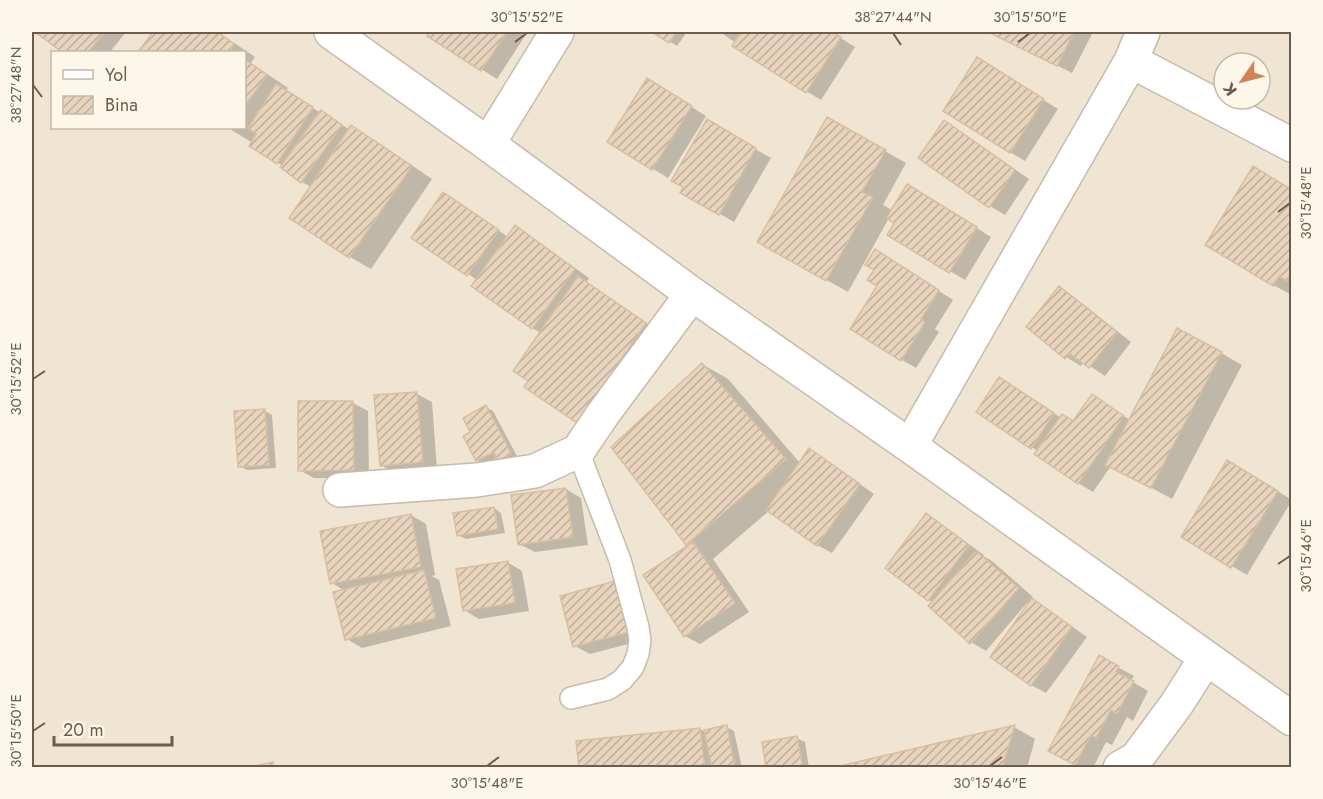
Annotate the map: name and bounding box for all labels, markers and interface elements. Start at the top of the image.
text: 30°15'52"E [490,6,564,28]
text: 38°27'44"N [854,6,932,28]
text: 30°15'50"E [993,6,1067,28]
text: 38°27'48"N [5,47,27,123]
legend [51,51,246,129]
north arrow [1212,51,1272,111]
text: Yol [105,62,127,88]
text: K [1217,77,1243,100]
text: Bina [105,92,138,118]
text: 30°15'48"E [1295,166,1317,240]
text: 30°15'52"E [5,342,27,416]
text: 30°15'46"E [1295,519,1317,593]
text: 30°15'50"E [5,694,27,768]
scale bar [54,709,172,747]
text: 20 m [63,717,103,743]
text: 30°15'48"E [450,772,524,794]
text: 30°15'46"E [953,772,1027,794]

